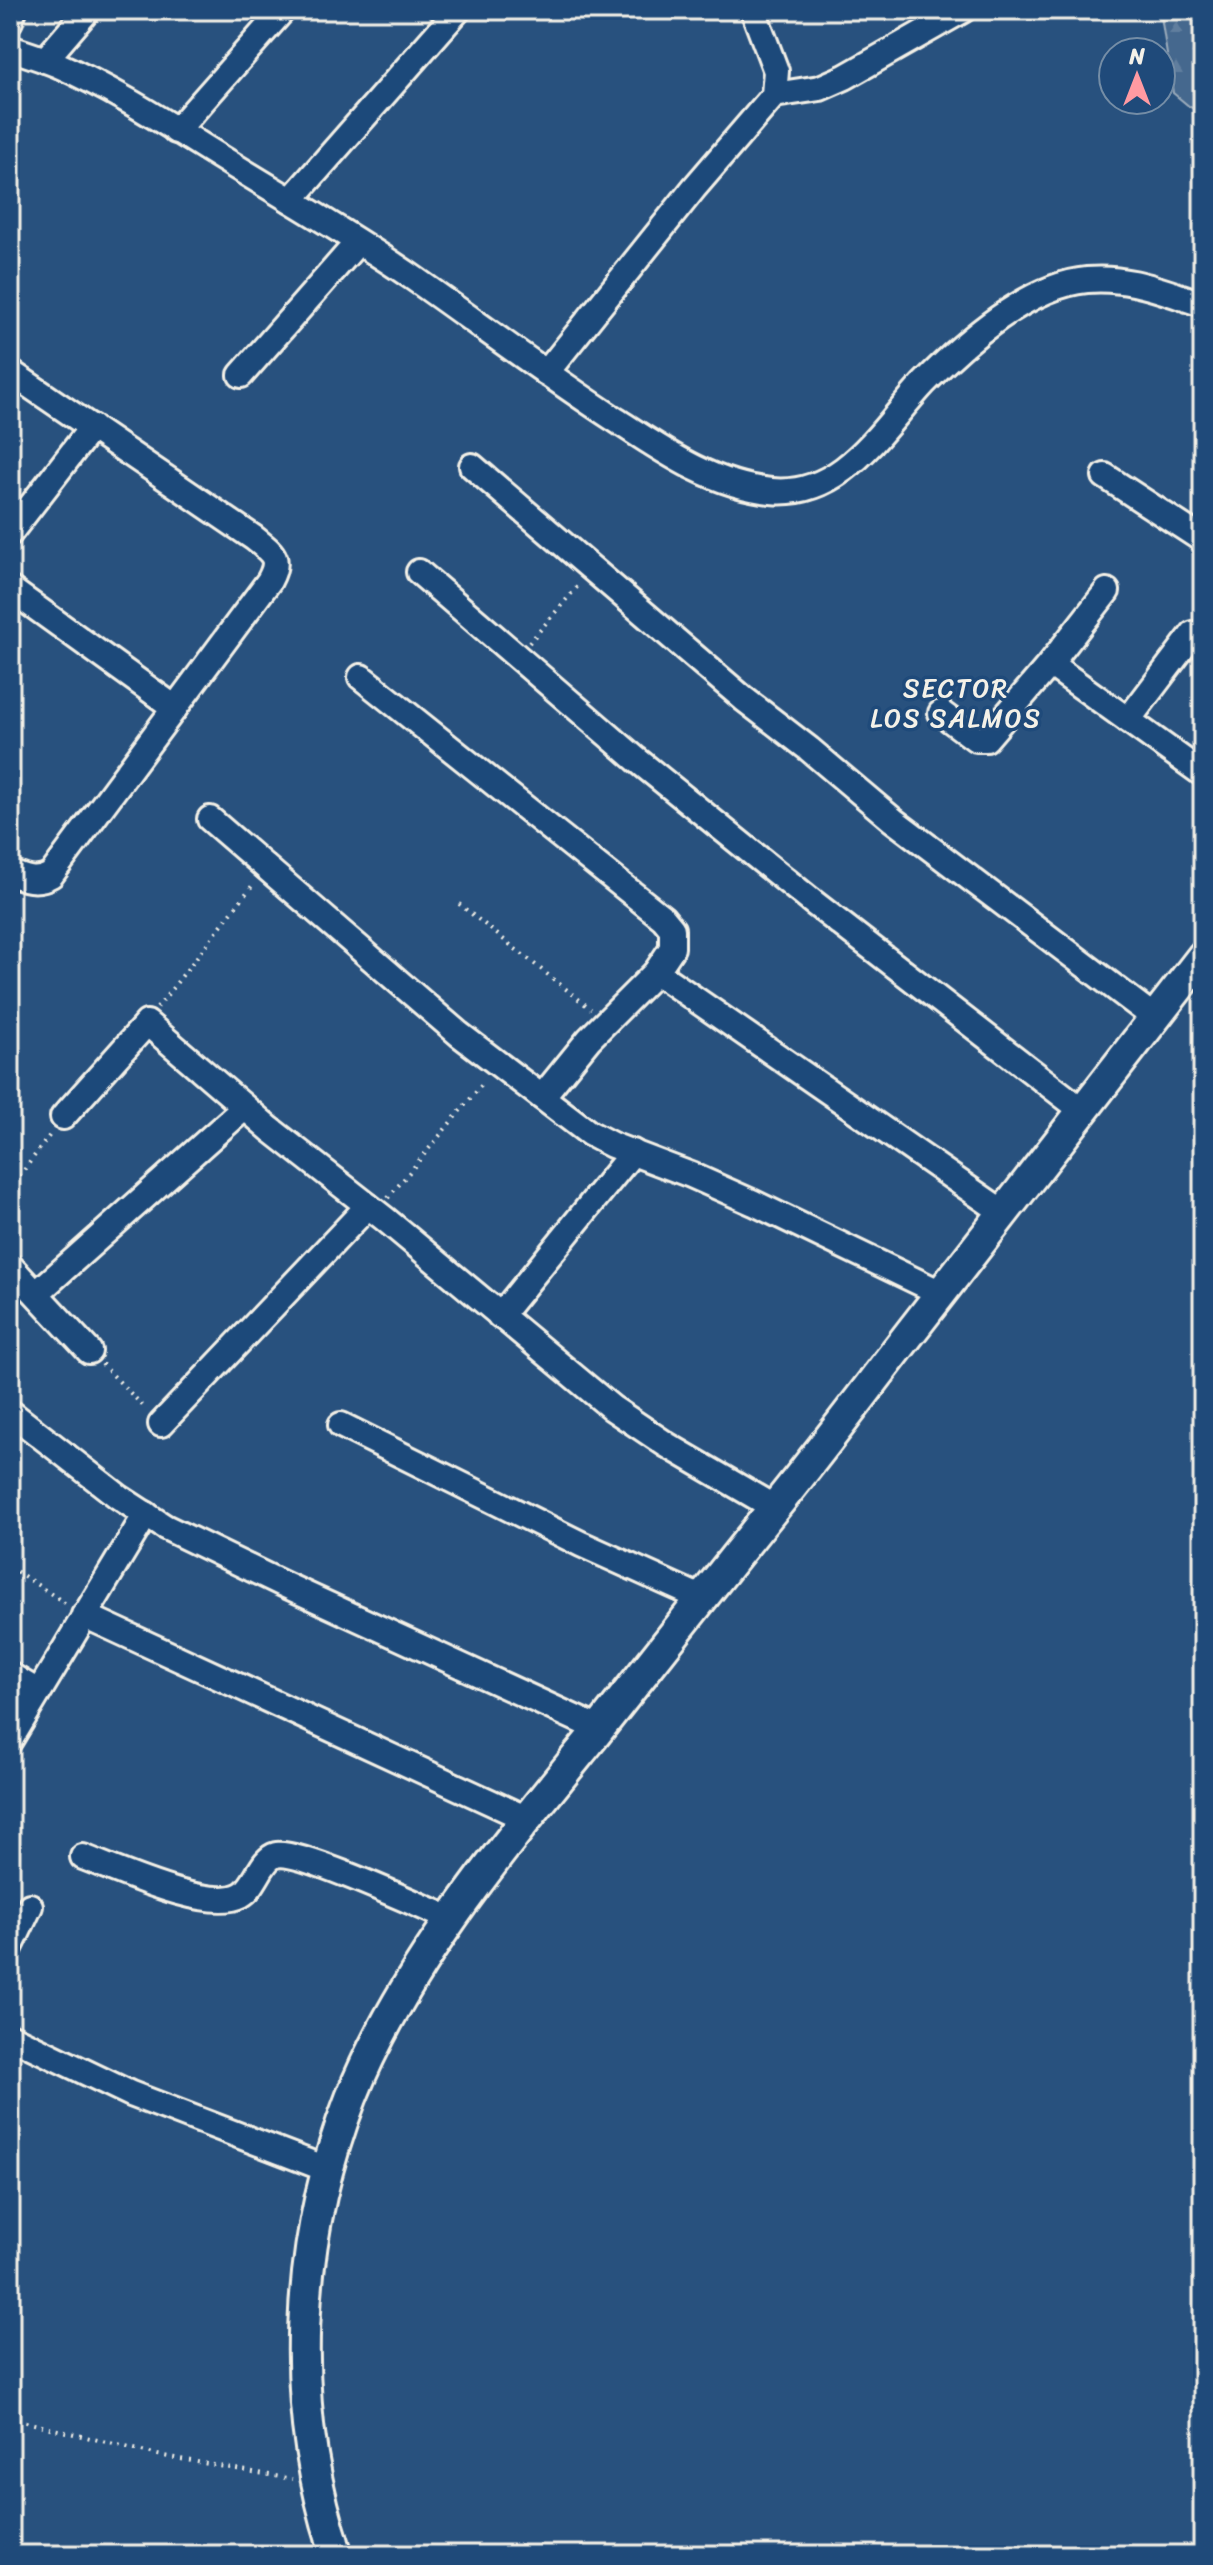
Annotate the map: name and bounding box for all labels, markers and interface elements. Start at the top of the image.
north arrow [1097,36,1177,116]
text: N [1128,37,1145,76]
district label: SECTOR LOS SALMOS [870,665,1042,741]

